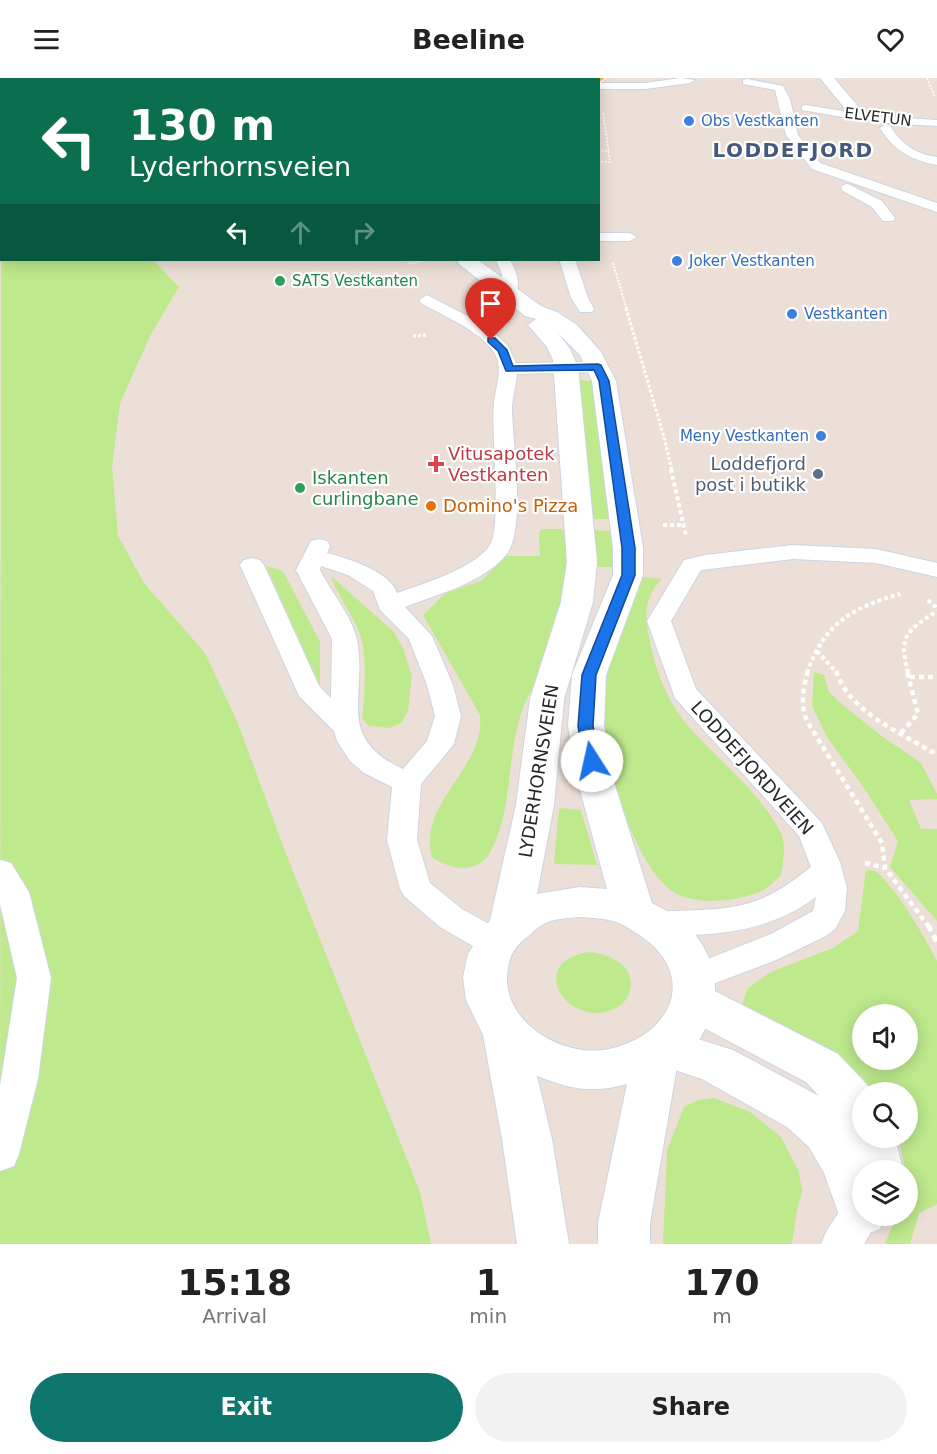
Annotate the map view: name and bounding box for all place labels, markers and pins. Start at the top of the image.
place label: Obs Vestkanten [701,112,819,130]
marker: Obs Vestkanten [682,114,696,128]
place label: Joker Vestkanten [688,252,815,270]
marker: Joker Vestkanten [670,254,684,268]
place label: SATS Vestkanten [292,272,418,290]
marker: SATS Vestkanten [273,274,287,288]
pin [465,278,516,340]
place label: Vestkanten [804,305,888,323]
marker: Vestkanten [785,307,799,321]
place label: Meny Vestkanten [680,427,809,445]
marker: Meny Vestkanten [814,429,828,443]
place label: Vitusapotek Vestkanten [448,443,555,485]
place label: Loddefjord post i butikk [695,453,807,495]
marker: Vitusapotek Vestkanten [429,457,443,471]
place label: Iskanten curlingbane [312,467,418,509]
marker: Loddefjord post i butikk [811,467,825,481]
marker: Iskanten curlingbane [293,481,307,495]
place label: Domino's Pizza [443,495,578,516]
marker: Domino's Pizza [424,499,438,513]

